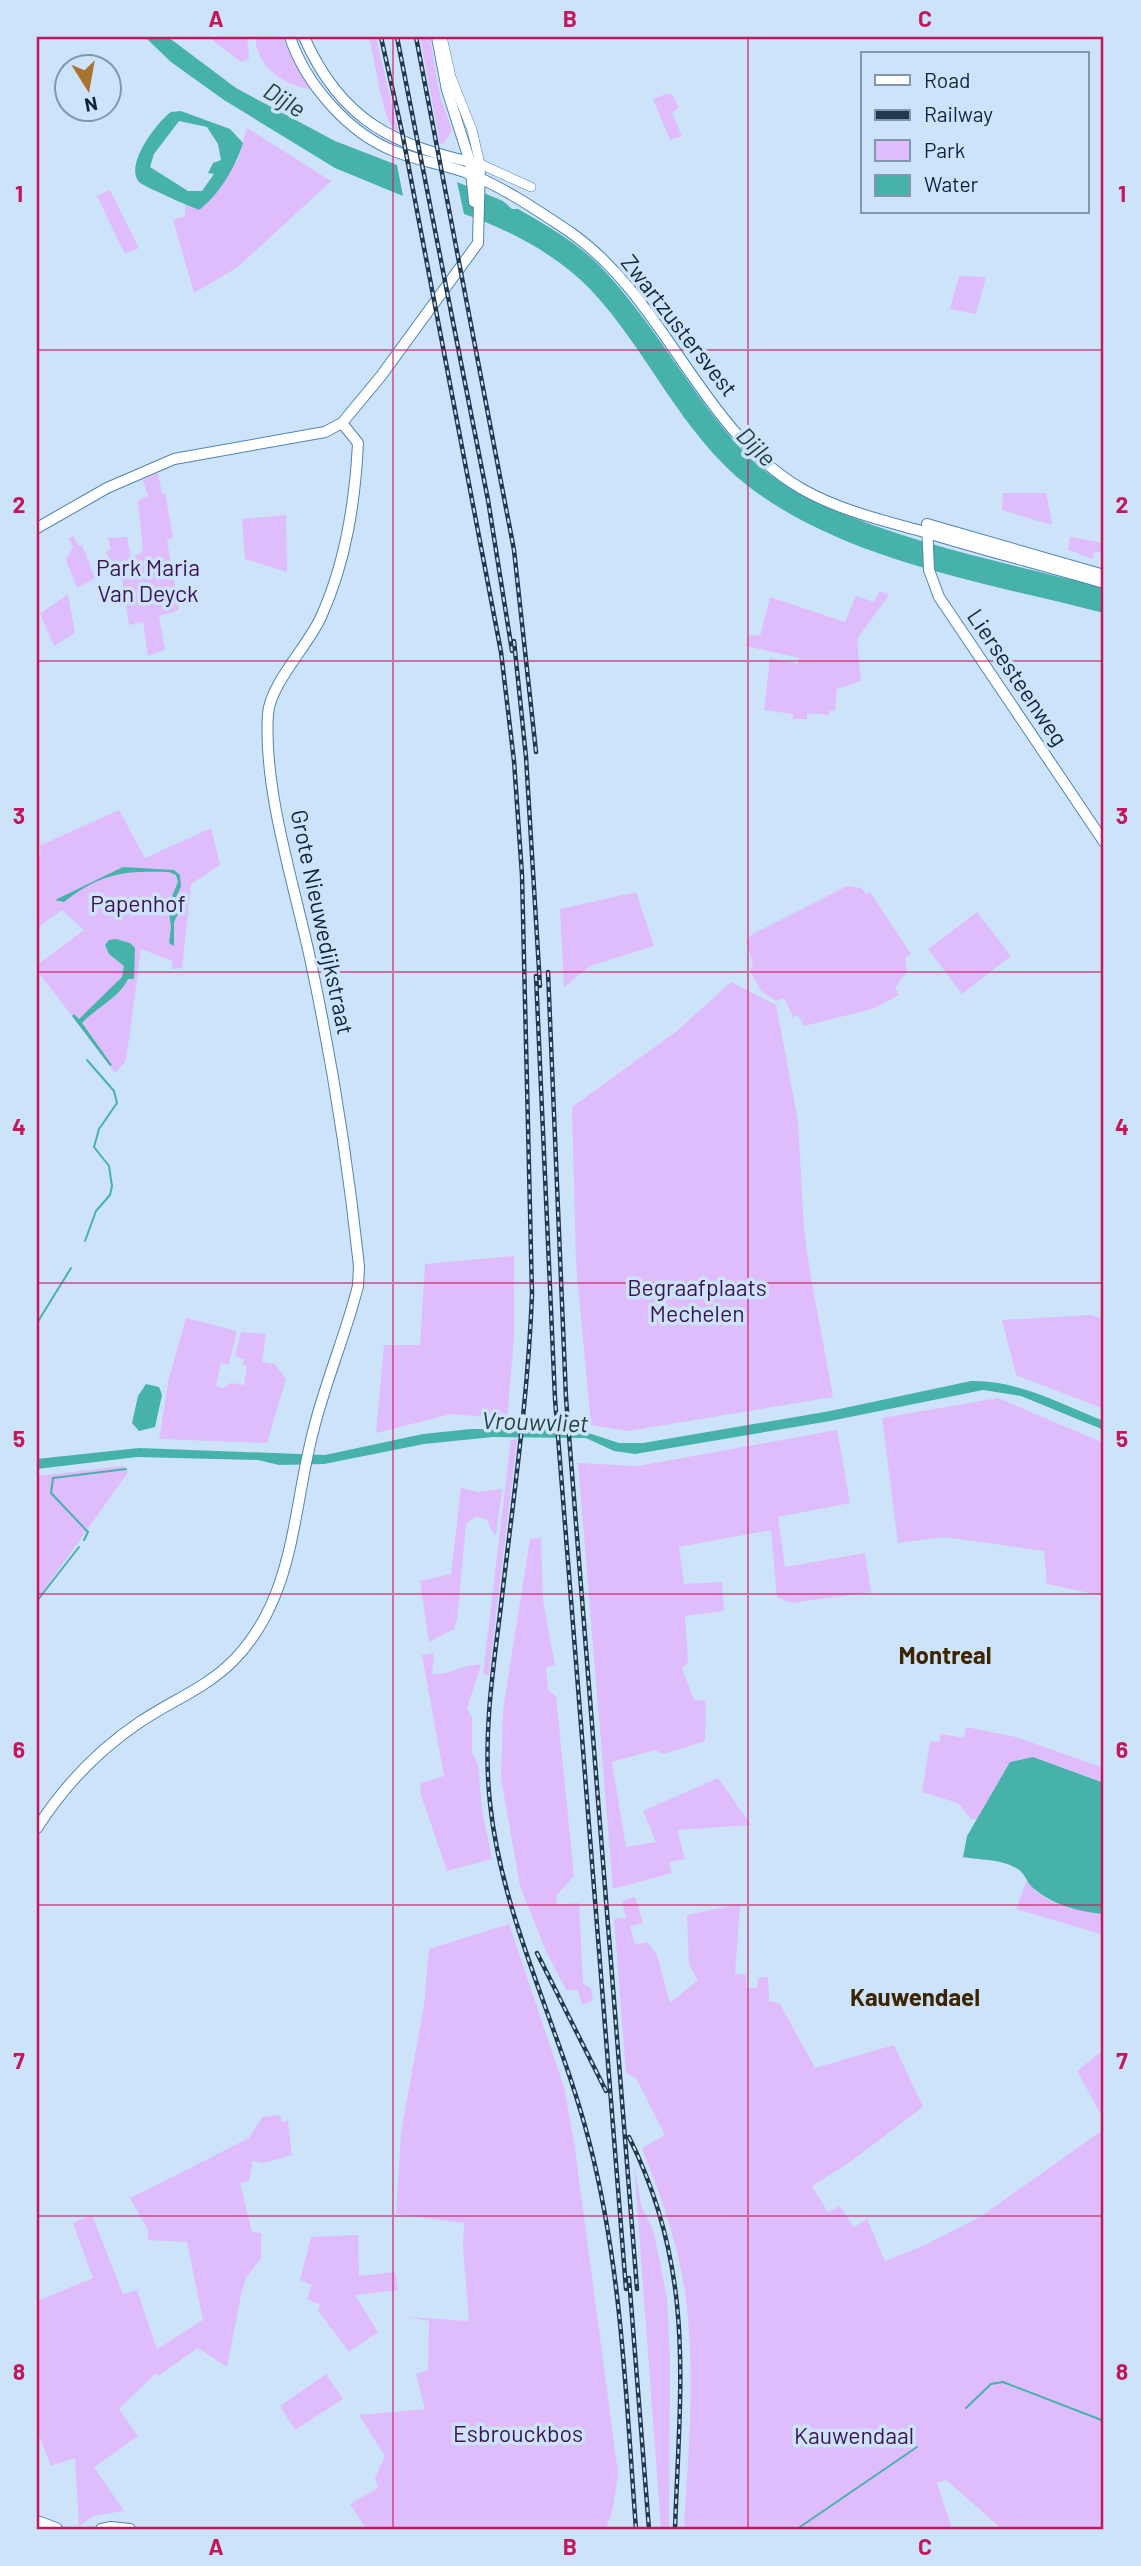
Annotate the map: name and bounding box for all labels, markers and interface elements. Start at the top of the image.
text: A [208,4,224,32]
text: B [563,4,577,32]
text: C [918,4,932,32]
north arrow [52,52,122,122]
legend [861,52,1088,214]
text: Road [924,67,970,92]
water label: Dijle [259,75,311,123]
text: N [83,93,100,118]
text: Railway [924,101,993,126]
text: Park [924,137,965,162]
text: Water [924,171,979,196]
text: 1 [15,179,23,207]
text: 1 [1118,179,1126,207]
street label: Zwartzustersvest [616,248,744,402]
water label: Dijle [731,420,783,472]
text: 2 [13,490,25,518]
text: 2 [1116,490,1128,518]
park label: Park Maria Van Deyck [96,553,200,607]
street label: Liersesteenweg [962,603,1074,751]
text: 3 [13,801,25,829]
text: 3 [1116,801,1128,829]
street label: Grote Nieuwedijkstraat [285,807,361,1037]
park label: Papenhof [90,889,186,917]
text: 4 [12,1112,26,1140]
text: 4 [1115,1112,1129,1140]
park label: Begraafplaats Mechelen [627,1273,767,1327]
water label: Vrouwvliet [481,1405,589,1437]
text: 5 [13,1424,25,1452]
text: 5 [1116,1424,1128,1452]
district label: Montreal [898,1640,992,1669]
text: 6 [13,1735,25,1763]
text: 6 [1116,1735,1128,1763]
district label: Kauwendael [850,1982,980,2011]
text: 7 [13,2046,25,2074]
text: 7 [1116,2046,1128,2074]
text: 8 [13,2357,25,2385]
text: 8 [1116,2357,1128,2385]
park label: Esbrouckbos [453,2419,583,2447]
park label: Kauwendaal [794,2421,914,2449]
text: A [208,2532,224,2560]
text: B [563,2532,577,2560]
text: C [918,2532,932,2560]

